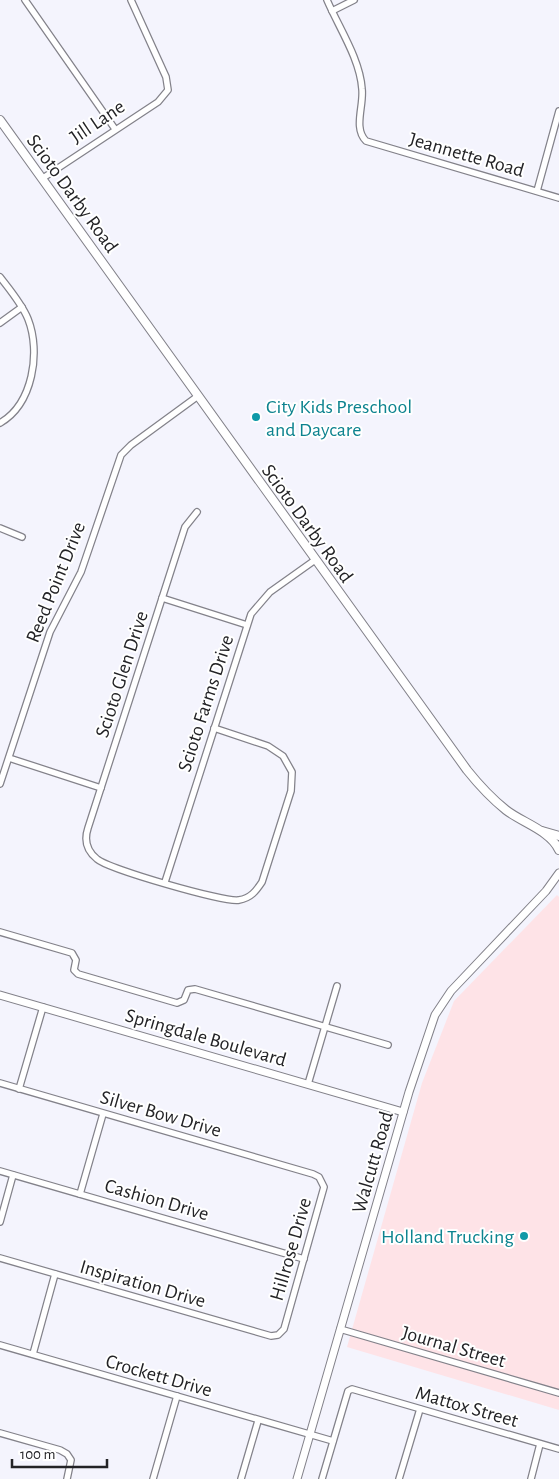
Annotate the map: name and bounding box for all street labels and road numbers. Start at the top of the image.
street label: Jill Lane [67,96,128,147]
street label: Jeannette Road [407,129,526,181]
street label: Scioto Darby Road [23,131,122,256]
street label: Scioto Darby Road [258,461,357,586]
street label: Reed Point Drive [23,519,89,646]
street label: Scioto Glen Drive [92,609,152,740]
street label: Scioto Farms Drive [174,632,237,774]
street label: Springdale Boulevard [123,1005,289,1071]
street label: Silver Bow Drive [98,1087,223,1141]
street label: Walcutt Road [349,1109,397,1215]
street label: Cashion Drive [102,1176,211,1224]
street label: Hillrose Drive [267,1195,315,1303]
street label: Inspiration Drive [78,1257,208,1311]
street label: Journal Street [400,1323,508,1371]
street label: Crockett Drive [103,1351,214,1401]
street label: Mattox Street [413,1383,521,1431]

